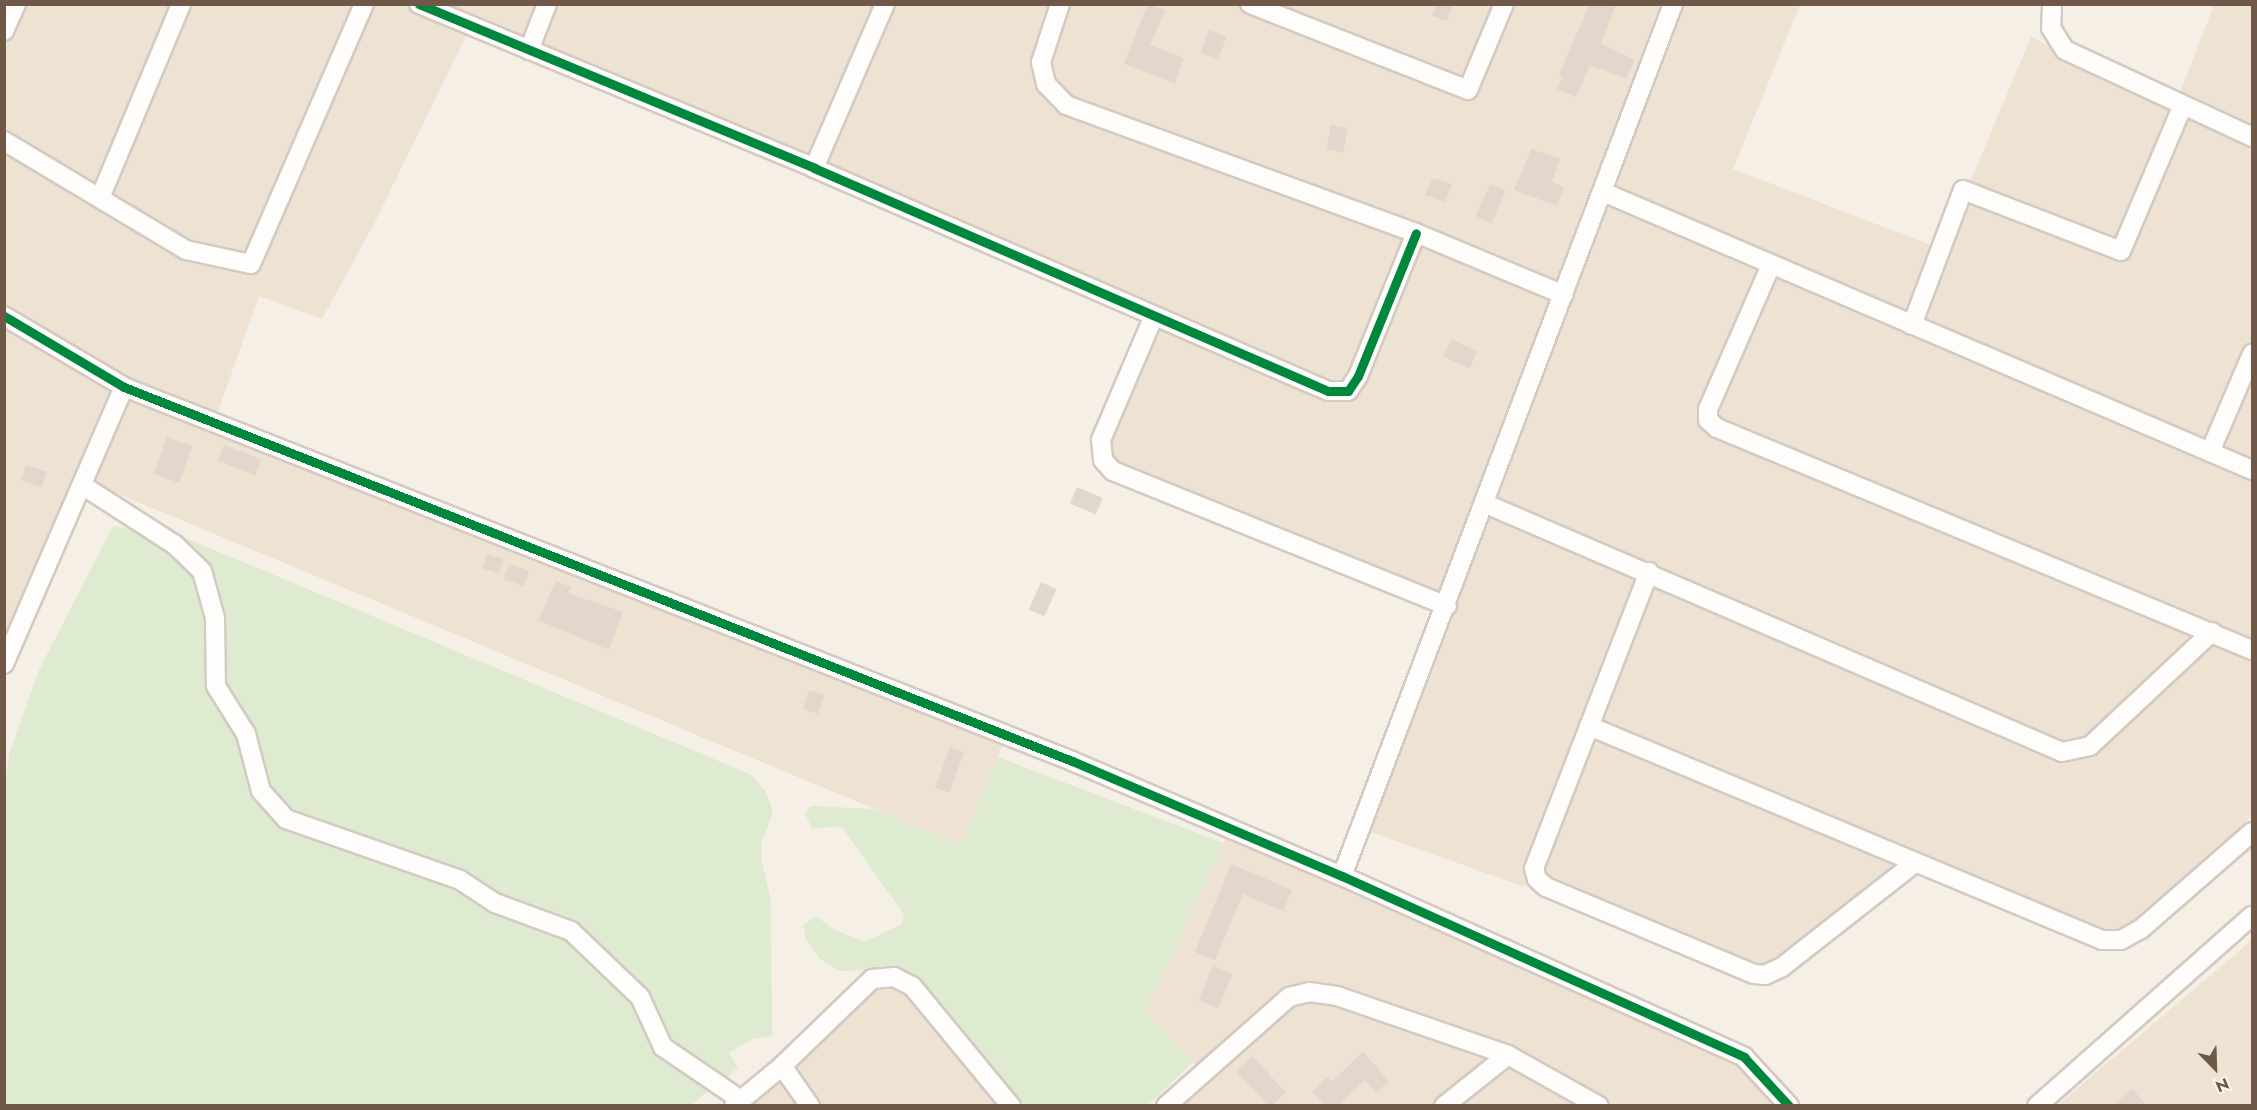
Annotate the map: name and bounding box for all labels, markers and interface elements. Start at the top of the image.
north arrow [2185,1038,2245,1098]
text: N [2212,1072,2233,1098]

